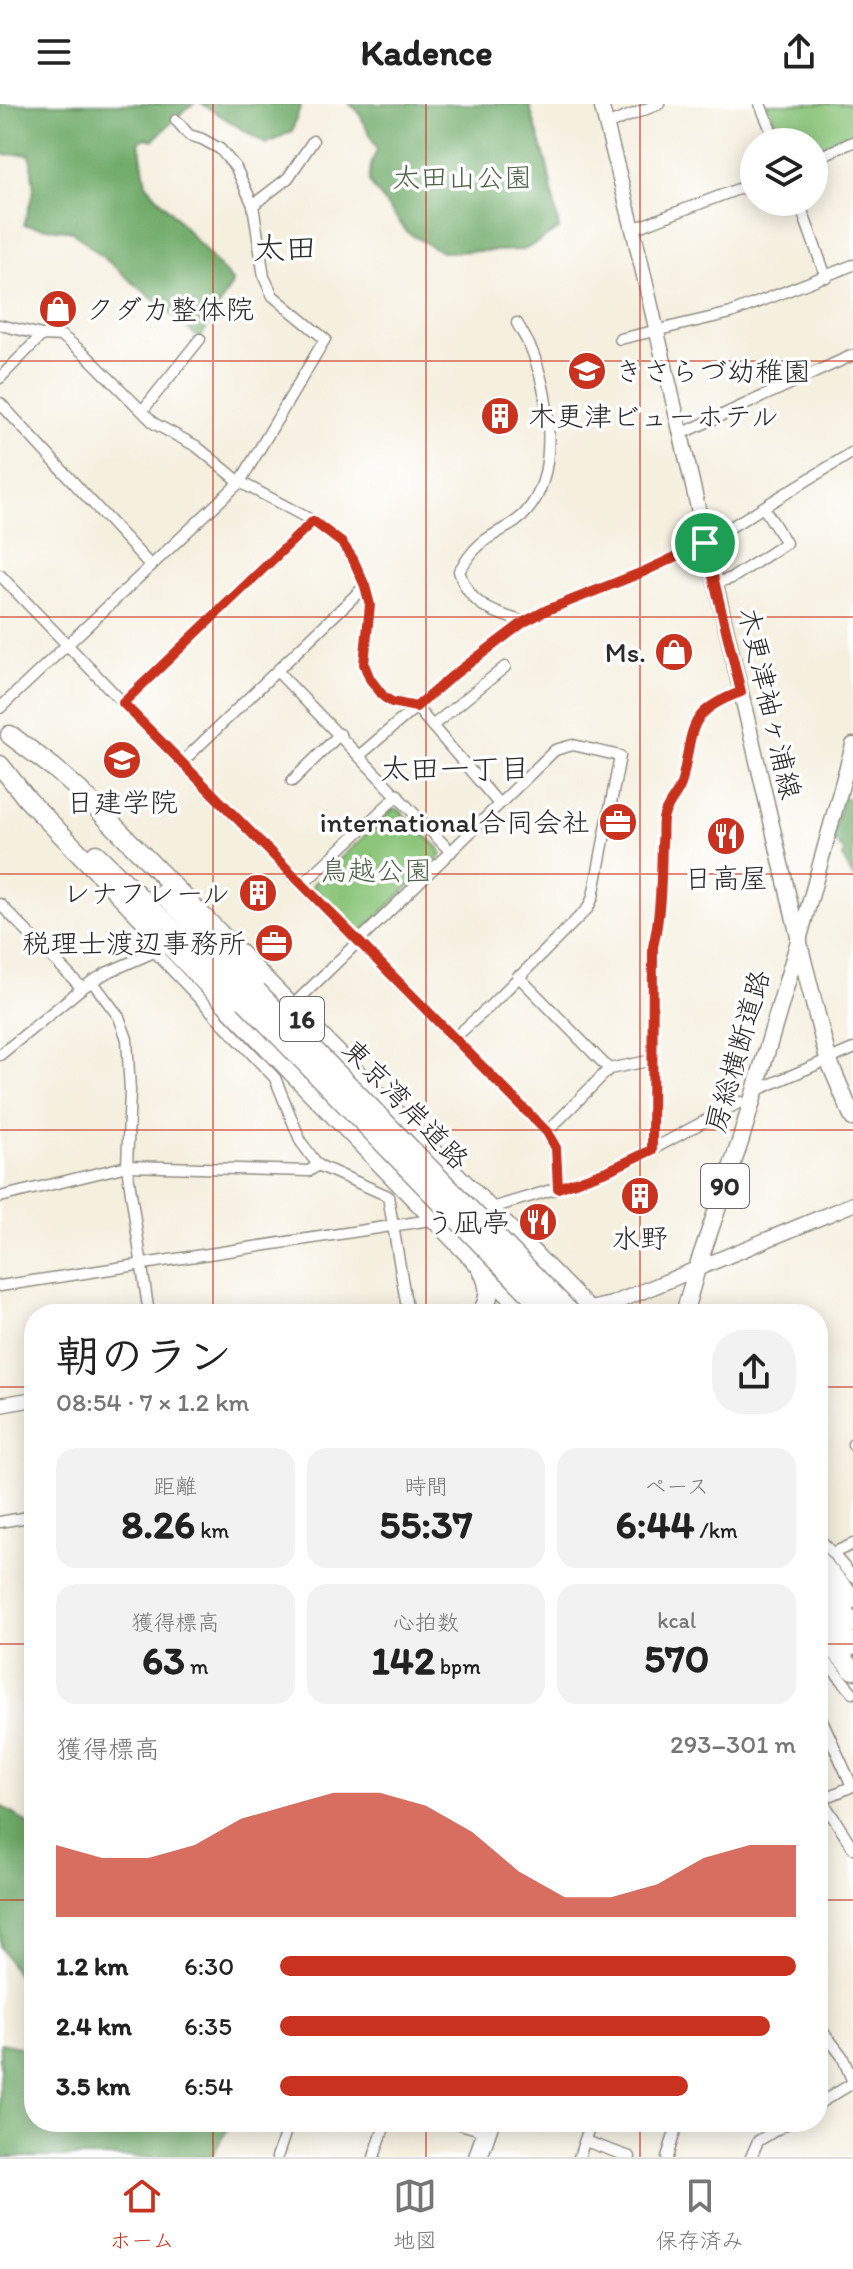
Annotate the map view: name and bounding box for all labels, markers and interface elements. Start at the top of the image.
icon: menu [32,30,76,74]
icon: share [777,30,821,74]
text: Kadence [360,31,493,74]
map controls [740,128,828,216]
button: layers [740,128,828,216]
park label: 太田山公園 [392,160,532,194]
district label: 太田 [253,229,317,267]
shop icon: クダカ整体院 [37,288,79,330]
place label: クダカ整体院 [86,292,254,326]
school or university icon: きさらづ幼稚園 [566,350,608,392]
place label: きさらづ幼稚園 [615,354,811,388]
building icon: 木更津ビューホテル [479,395,521,437]
place label: 木更津ビューホテル [528,399,779,433]
pin [671,509,739,577]
icon: arrive [683,521,727,565]
street label: 木更津袖ヶ浦線 [731,604,809,802]
shop icon: Ms. [653,631,695,673]
place label: Ms. [605,635,646,669]
school or university icon: 日建学院 [101,739,143,781]
district label: 太田一丁目 [380,750,530,787]
place label: 日建学院 [66,785,178,819]
office icon: international合同会社 [597,801,639,843]
place label: international合同会社 [320,805,590,839]
restaurant icon: 日高屋 [705,815,747,857]
park label: 鳥越公園 [320,853,432,887]
place label: 日高屋 [684,861,768,895]
building icon: レナフレール [237,872,279,914]
place label: レナフレール [63,876,230,910]
office icon: 税理士渡辺事務所 [253,922,295,964]
place label: 税理士渡辺事務所 [22,926,246,960]
street label: 房総横断道路 [698,966,776,1136]
road number: 16 [280,997,324,1041]
street label: 東京湾岸道路 [335,1032,477,1176]
road number: 90 [701,1164,749,1208]
building icon: 水野 [619,1175,661,1217]
restaurant icon: う凪亭 [517,1201,559,1243]
place label: う凪亭 [426,1205,510,1239]
place label: 水野 [612,1221,668,1255]
text: 朝のラン [56,1329,232,1382]
button: share [712,1330,796,1414]
text: 08:54 · 7 × 1.2 km [56,1386,250,1418]
text: 距離 [153,1473,197,1500]
text: 時間 [404,1473,448,1500]
text: ペース [644,1473,709,1500]
text: 8.26 [121,1500,195,1548]
text: 55:37 [379,1500,473,1548]
text: 6:44 [615,1500,695,1548]
text: km [195,1517,229,1544]
text: /km [695,1517,738,1544]
text: kcal [657,1607,696,1634]
text: 獲得標高 [131,1609,219,1636]
text: 心拍数 [393,1609,459,1636]
text: 570 [644,1634,709,1682]
text: 63 [142,1636,185,1684]
text: 142 [371,1636,435,1684]
text: m [185,1653,209,1680]
text: bpm [435,1653,481,1680]
text: 293–301 m [670,1728,796,1760]
text: 獲得標高 [56,1733,160,1765]
text: 1.2 km [56,1950,128,1982]
text: 6:30 [184,1950,234,1982]
text: 2.4 km [56,2010,132,2042]
text: 6:35 [184,2010,232,2042]
text: 3.5 km [56,2070,130,2102]
text: 6:54 [184,2070,233,2102]
tab: ホーム [109,2174,174,2254]
tab: 地図 [393,2174,437,2254]
tab: 保存済み [656,2174,744,2254]

